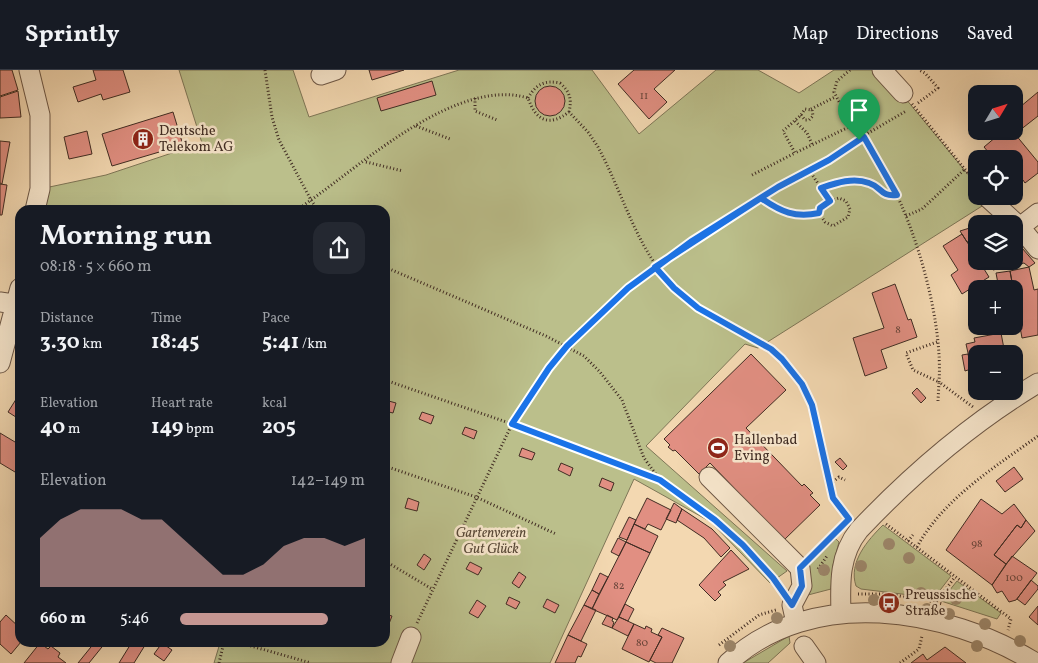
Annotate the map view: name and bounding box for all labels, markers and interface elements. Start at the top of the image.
text: Sprintly [25,18,120,52]
text: Map [792,22,828,47]
text: Directions [856,22,939,47]
text: Saved [967,22,1013,47]
north arrow [968,85,1022,140]
map controls [968,85,1023,400]
house number: 11 [640,89,648,104]
pin [838,89,880,140]
icon: arrive [845,96,873,124]
place label: Deutsche Telekom AG [159,122,234,157]
building icon: Deutsche Telekom AG [131,127,155,151]
button: locate [968,150,1023,205]
button: layers [968,215,1023,270]
text: Morning run [40,217,212,256]
button: share [313,222,365,274]
text: 08:18 · 5 × 660 m [40,256,151,278]
button: + [968,280,1023,335]
text: Distance [40,309,94,328]
text: Time [151,309,182,328]
text: Pace [262,309,290,328]
house number: 8 [895,323,901,338]
text: 3.30 [40,328,80,357]
text: 18:45 [151,328,199,357]
text: 5:41 [262,328,299,357]
text: km [80,335,102,354]
text: /km [299,335,327,354]
button: − [968,345,1023,400]
text: Elevation [40,394,98,413]
text: Heart rate [151,394,213,413]
text: kcal [262,394,287,413]
text: 40 [40,413,65,442]
text: 149 [151,413,183,442]
text: 205 [262,413,296,442]
text: m [65,420,80,439]
text: bpm [183,420,214,439]
place label: Hallenbad Eving [734,431,798,466]
sports icon: Hallenbad Eving [706,436,730,460]
text: Elevation [40,470,107,492]
text: 142–149 m [291,470,365,492]
park label: Gartenverein Gut Glück [456,524,526,559]
house number: 98 [971,537,983,552]
house number: 100 [1005,571,1023,586]
house number: 82 [613,579,625,594]
place label: Preussische Straße [905,586,977,621]
bus stop icon: Preussische Straße [877,591,901,615]
text: 660 m [40,608,86,630]
text: 5:46 [120,608,149,630]
house number: 80 [636,636,648,651]

